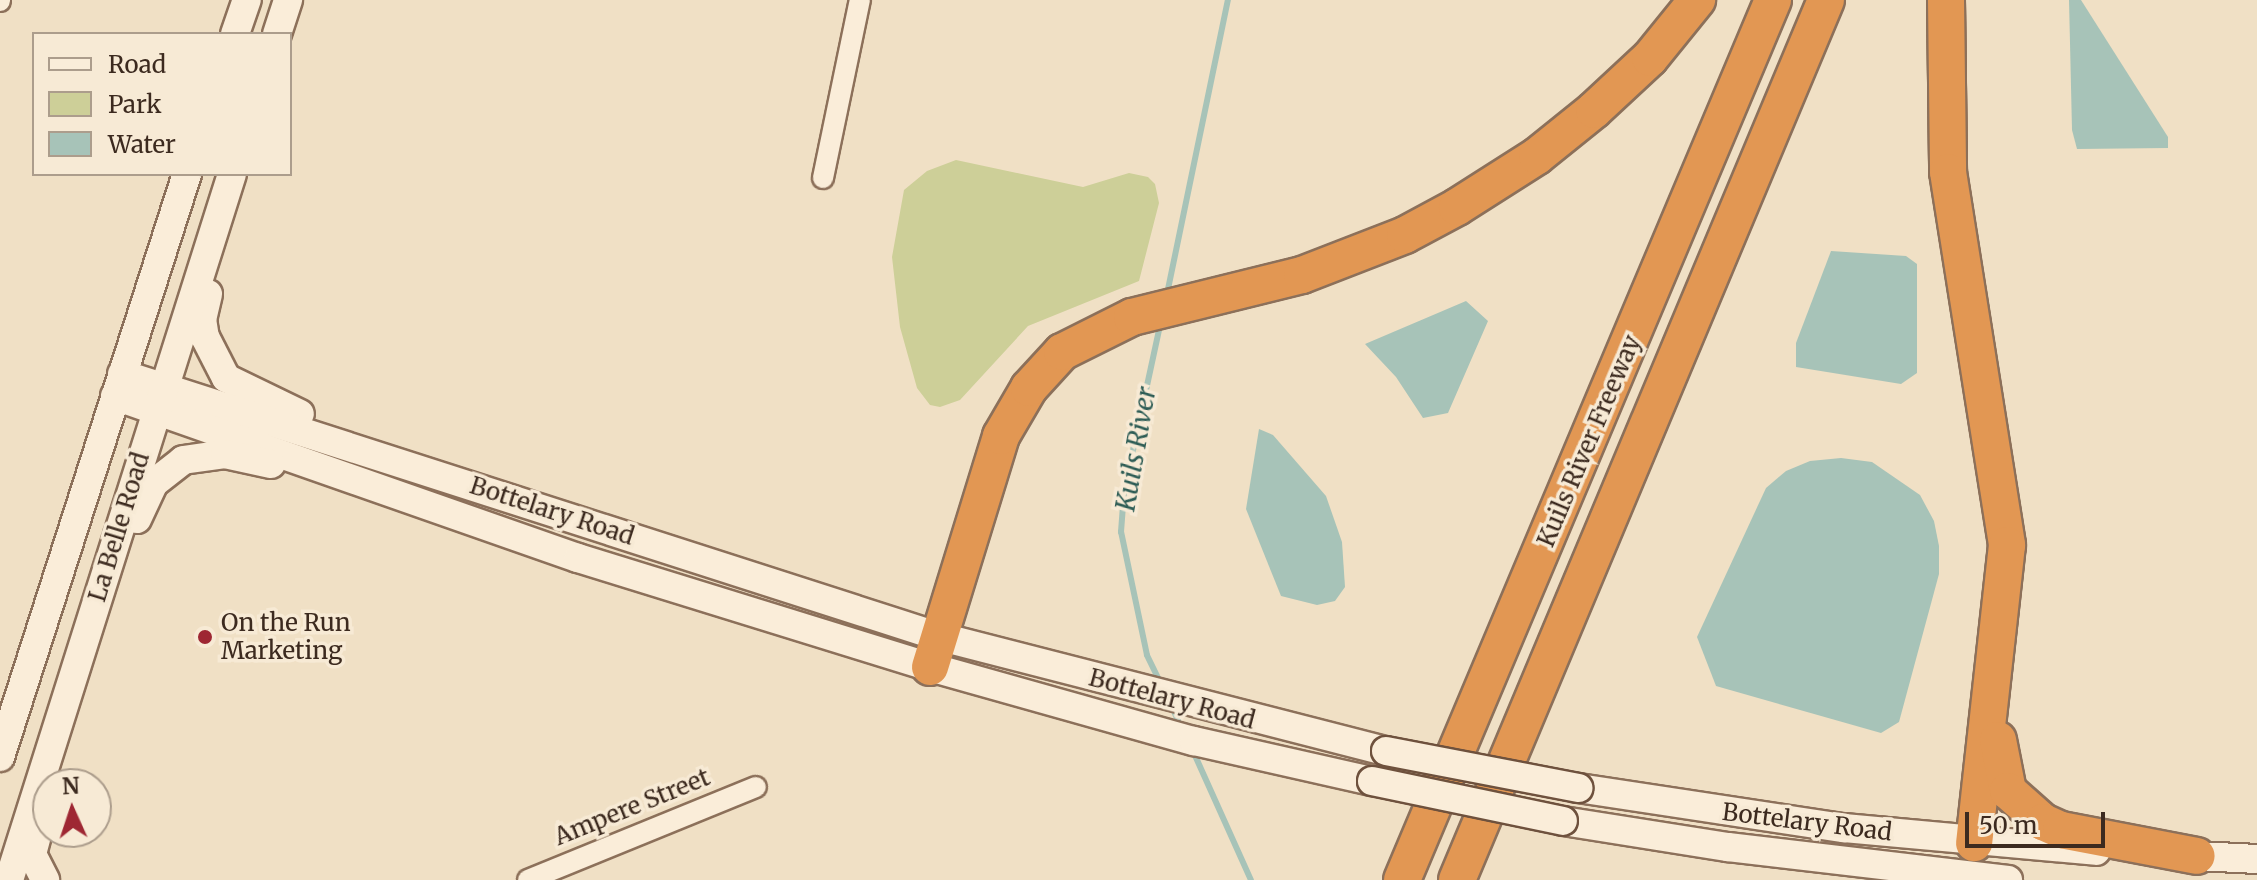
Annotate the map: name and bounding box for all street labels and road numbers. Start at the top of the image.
street label: Kuils River Freeway [1531,331,1647,551]
street label: La Belle Road [83,449,155,605]
street label: Bottelary Road [466,471,638,551]
street label: Bottelary Road [1086,663,1258,735]
street label: Ampere Street [550,763,714,851]
street label: Bottelary Road [1720,797,1894,847]

